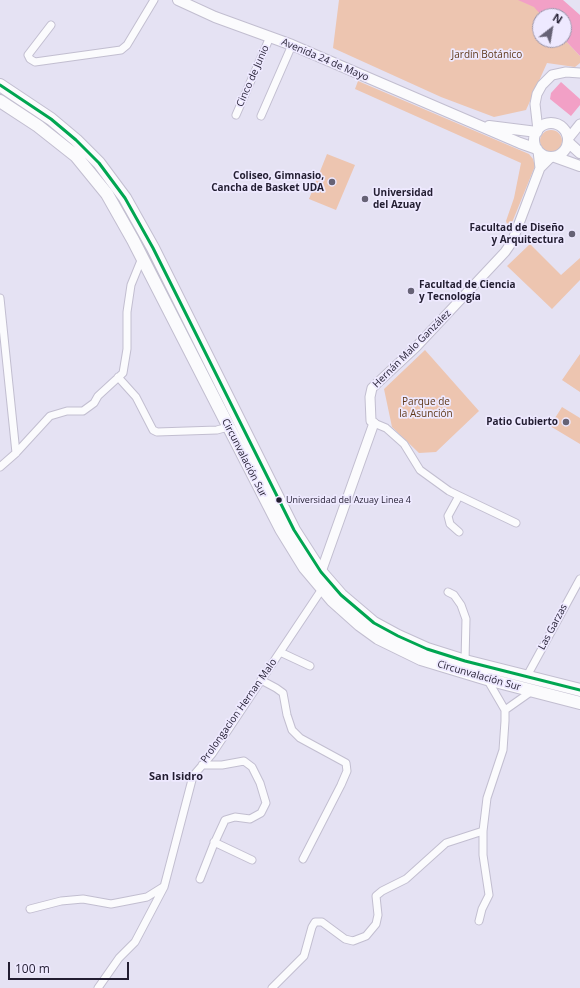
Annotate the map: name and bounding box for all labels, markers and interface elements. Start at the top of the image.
north arrow [532,8,572,48]
text: N [550,9,566,27]
street label: Avenida 24 de Mayo [279,36,371,84]
street label: Cinco de Junio [234,43,272,109]
park label: Jardín Botánico [452,49,522,61]
place label: Coliseo, Gimnasio, Cancha de Basket UDA [211,170,324,194]
marker: Coliseo, Gimnasio, Cancha de Basket UDA [327,177,337,187]
place label: Universidad del Azuay [373,187,433,210]
marker: Universidad del Azuay [360,194,370,204]
place label: Facultad de Diseño y Arquitectura [469,222,564,246]
marker: Facultad de Diseño y Arquitectura [567,229,577,239]
place label: Facultad de Ciencia y Tecnología [419,279,516,302]
marker: Facultad de Ciencia y Tecnología [406,286,416,296]
street label: Hernán Malo Ganzález [371,308,453,390]
park label: Parque de la Asunción [399,396,453,420]
place label: Patio Cubierto [486,416,558,428]
street label: Circunvalación Sur [219,417,269,499]
marker: Patio Cubierto [561,417,571,427]
marker: Universidad del Azuay Linea 4 [274,495,284,505]
place label: Universidad del Azuay Linea 4 [286,495,411,505]
street label: Las Garzas [536,602,570,652]
street label: Prolongacion Hernan Malo [198,657,280,765]
street label: Circunvalación Sur [436,658,522,694]
district label: San Isidro [149,770,203,784]
scale bar [10,954,131,980]
text: 100 m [15,960,50,977]

